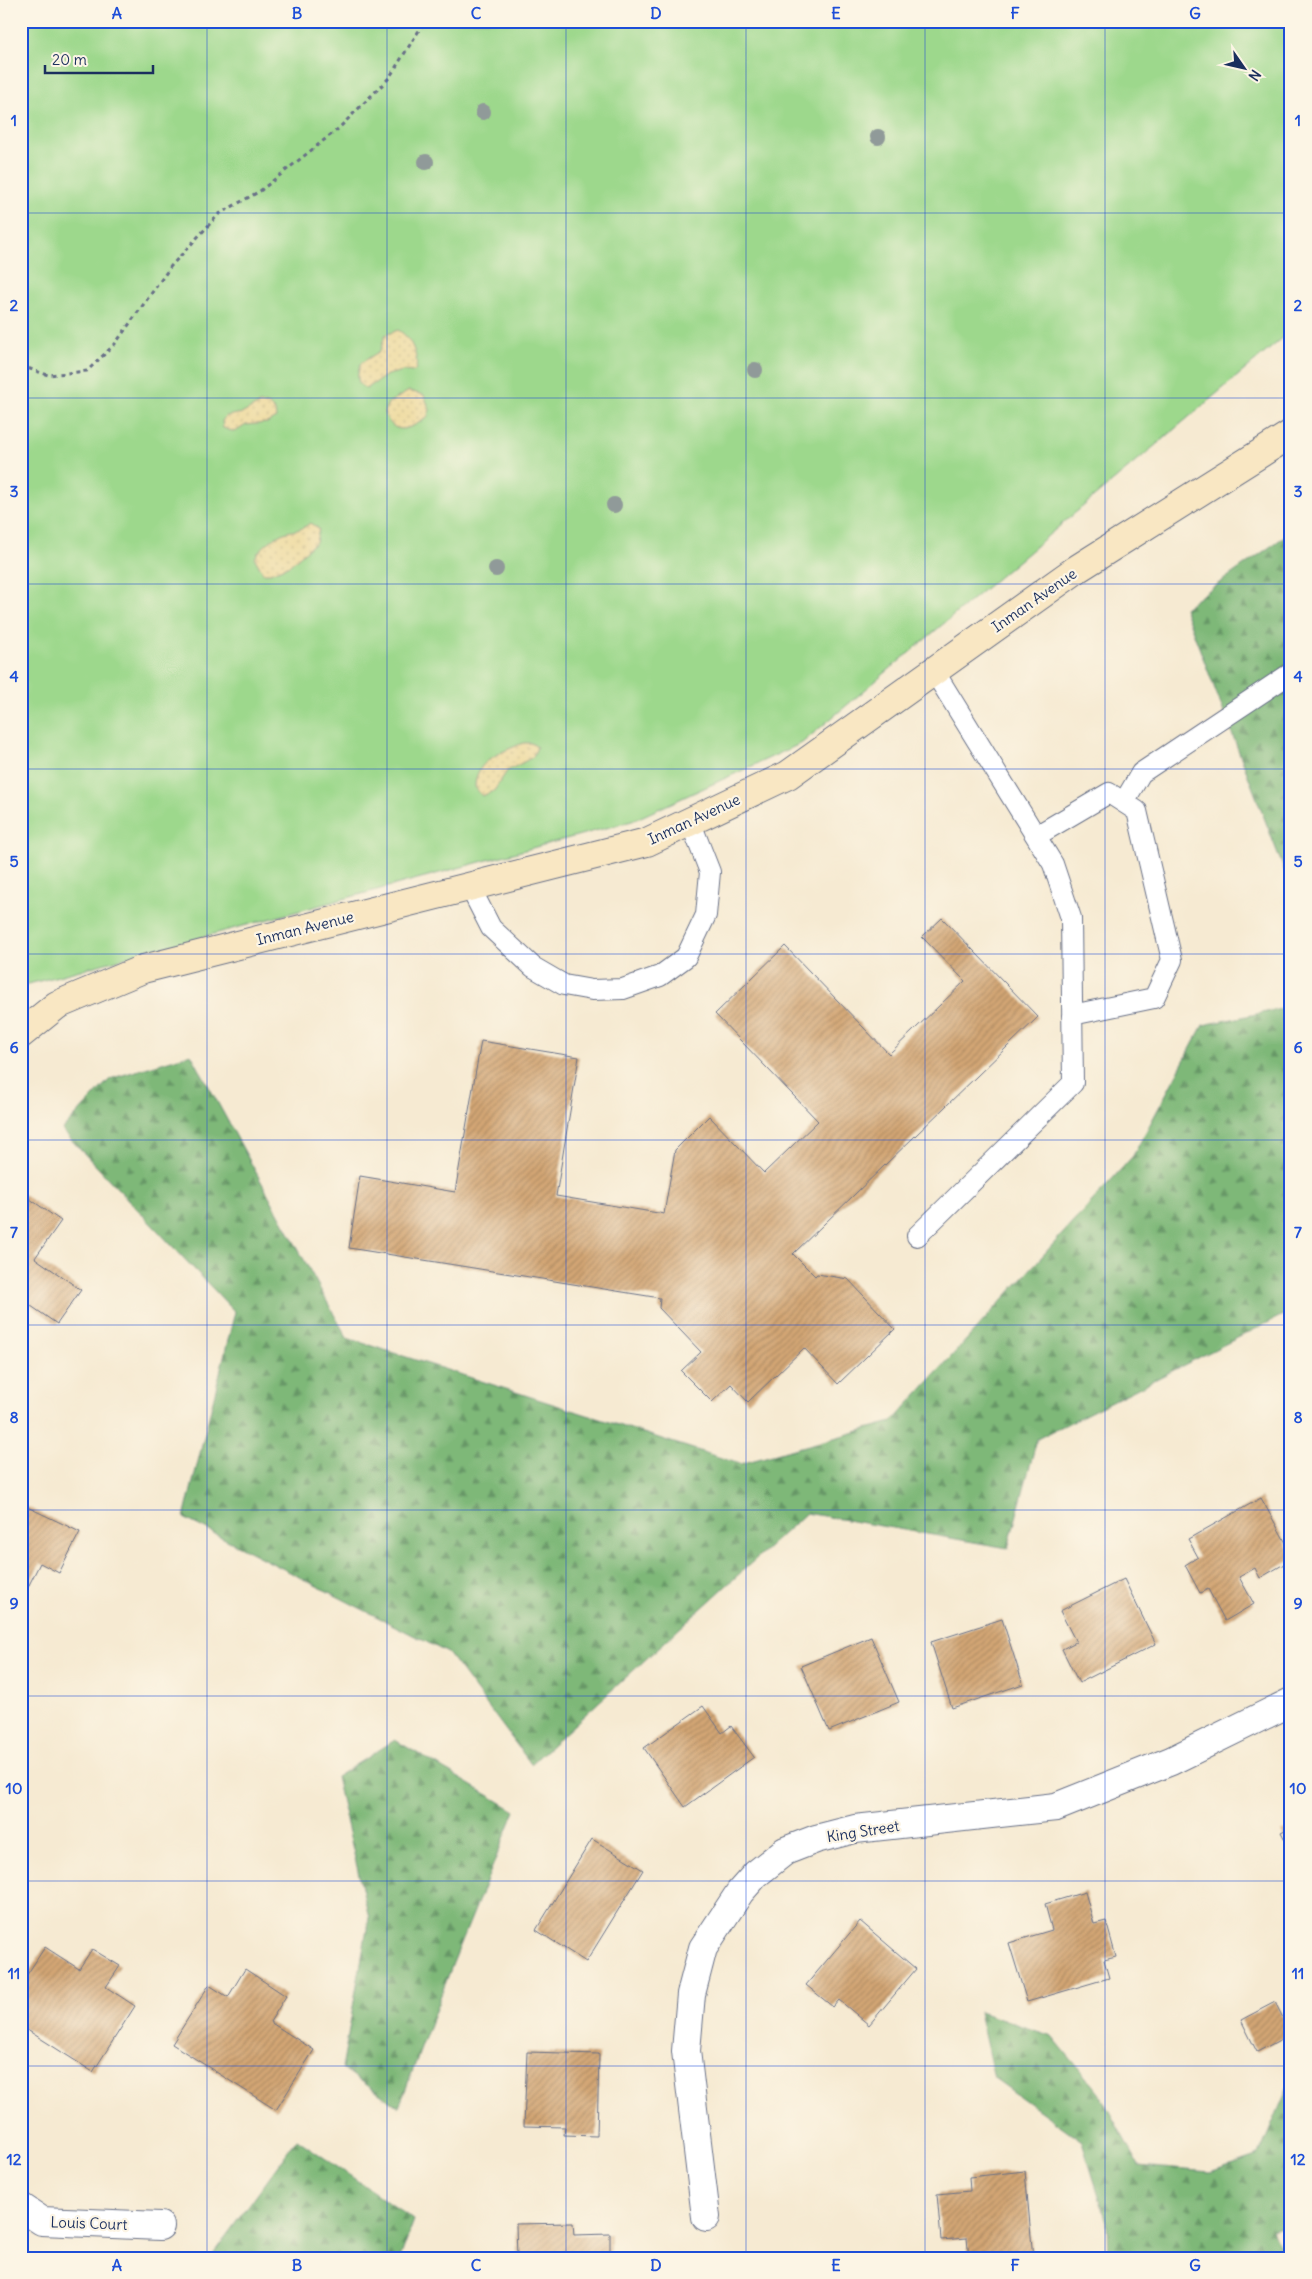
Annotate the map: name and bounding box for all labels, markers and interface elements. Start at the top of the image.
text: A [112,3,122,23]
text: B [292,3,303,23]
text: C [471,3,482,23]
text: D [650,3,662,23]
text: E [831,3,841,23]
text: F [1010,3,1020,23]
text: G [1189,3,1201,23]
scale bar [45,42,152,74]
north arrow [1220,42,1270,92]
text: 20 m [52,50,87,69]
text: N [1245,66,1265,84]
text: 1 [11,110,17,130]
text: 1 [1295,110,1301,130]
text: 2 [10,295,19,315]
text: 2 [1294,295,1303,315]
text: 3 [9,481,19,501]
text: 3 [1293,481,1303,501]
street label: Inman Avenue [988,564,1080,636]
text: 4 [9,666,19,686]
text: 4 [1293,666,1303,686]
street label: Inman Avenue [645,789,743,849]
text: 5 [9,851,19,871]
text: 5 [1293,851,1303,871]
street label: Inman Avenue [254,907,356,949]
text: 6 [9,1037,19,1057]
text: 6 [1293,1037,1303,1057]
text: 7 [10,1222,18,1242]
text: 7 [1294,1222,1302,1242]
text: 8 [9,1407,19,1427]
text: 8 [1293,1407,1303,1427]
text: 9 [9,1593,19,1613]
text: 9 [1293,1593,1303,1613]
text: 10 [6,1778,22,1798]
text: 10 [1290,1778,1306,1798]
street label: King Street [825,1816,901,1846]
text: 11 [8,1963,20,1983]
text: 11 [1292,1963,1304,1983]
text: 12 [6,2149,22,2169]
text: 12 [1290,2149,1306,2169]
street label: Louis Court [50,2212,128,2234]
text: A [112,2255,122,2275]
text: B [292,2255,303,2275]
text: C [471,2255,482,2275]
text: D [650,2255,662,2275]
text: E [831,2255,841,2275]
text: F [1010,2255,1020,2275]
text: G [1189,2255,1201,2275]

